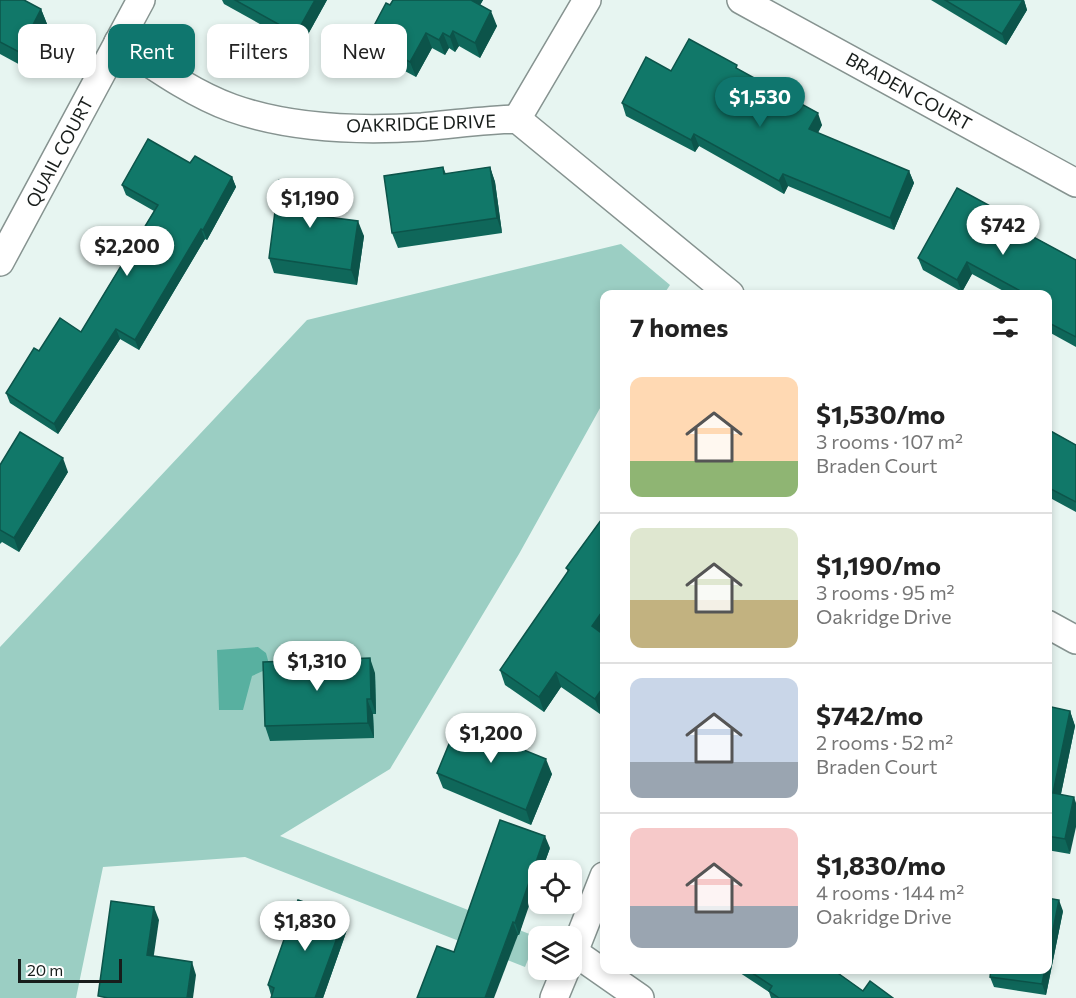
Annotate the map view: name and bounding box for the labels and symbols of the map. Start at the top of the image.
street label: BRADEN COURT [842,47,976,135]
pin: $1,530 [711,77,809,128]
street label: QUAIL COURT [21,93,97,211]
street label: OAKRIDGE DRIVE [346,109,496,137]
pin: $1,190 [261,178,359,229]
pin: $742 [967,205,1039,256]
pin: $2,200 [78,226,176,277]
pin: $1,310 [268,641,366,692]
pin: $1,200 [442,713,540,764]
pin: $1,830 [256,901,354,952]
scale bar [18,956,122,984]

